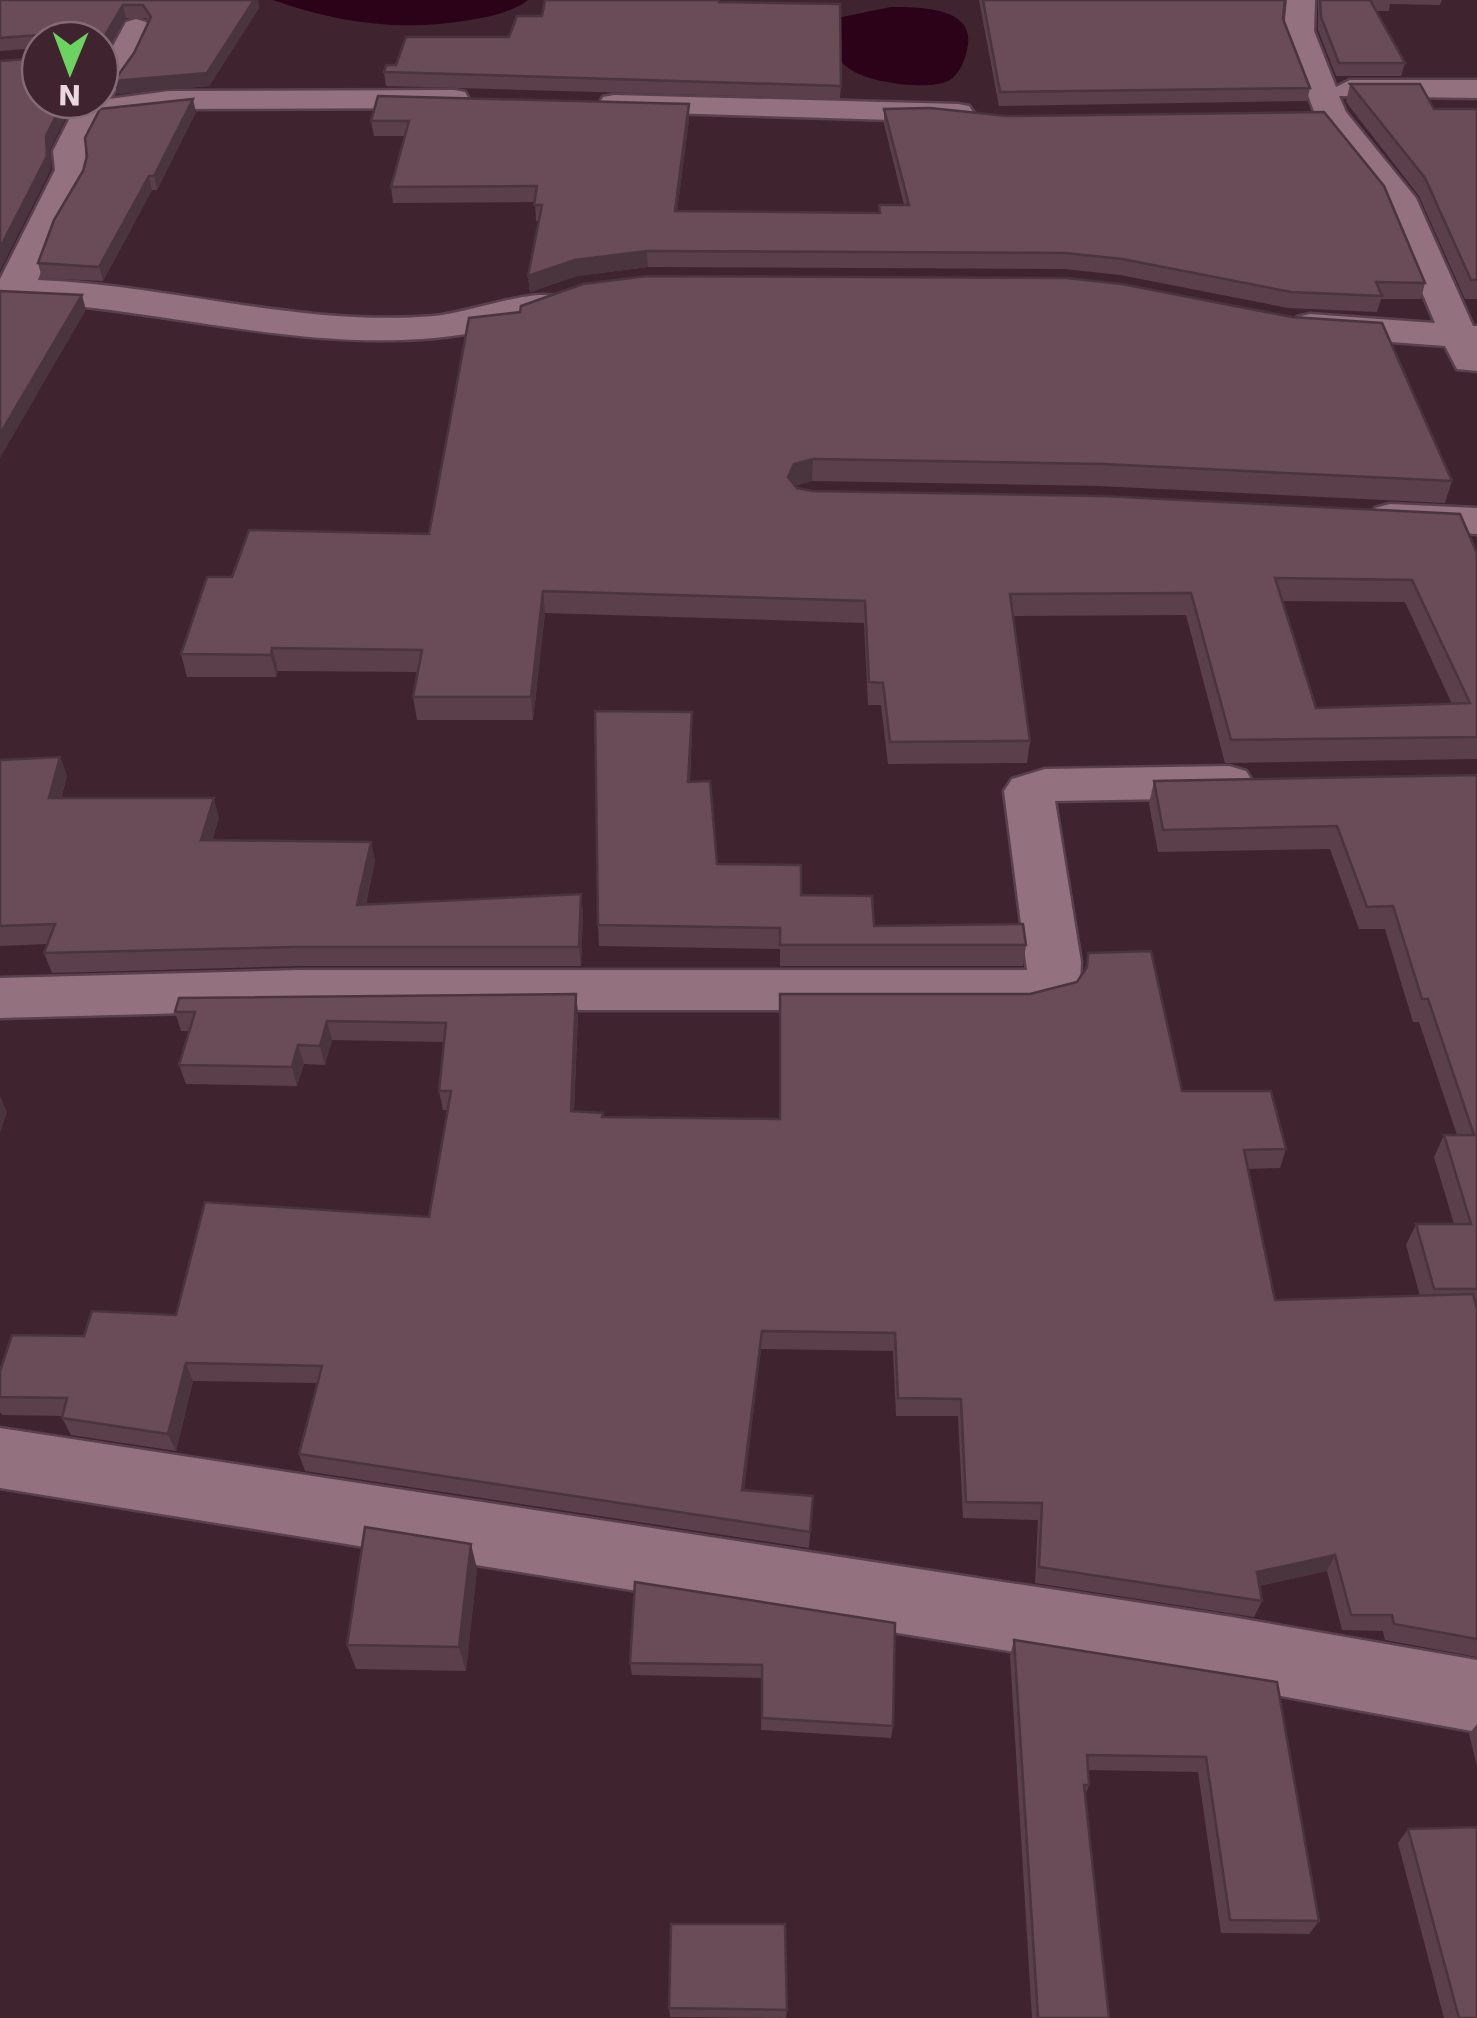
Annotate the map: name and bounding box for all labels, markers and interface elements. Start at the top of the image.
north arrow [20,20,120,120]
text: N [58,78,82,111]

